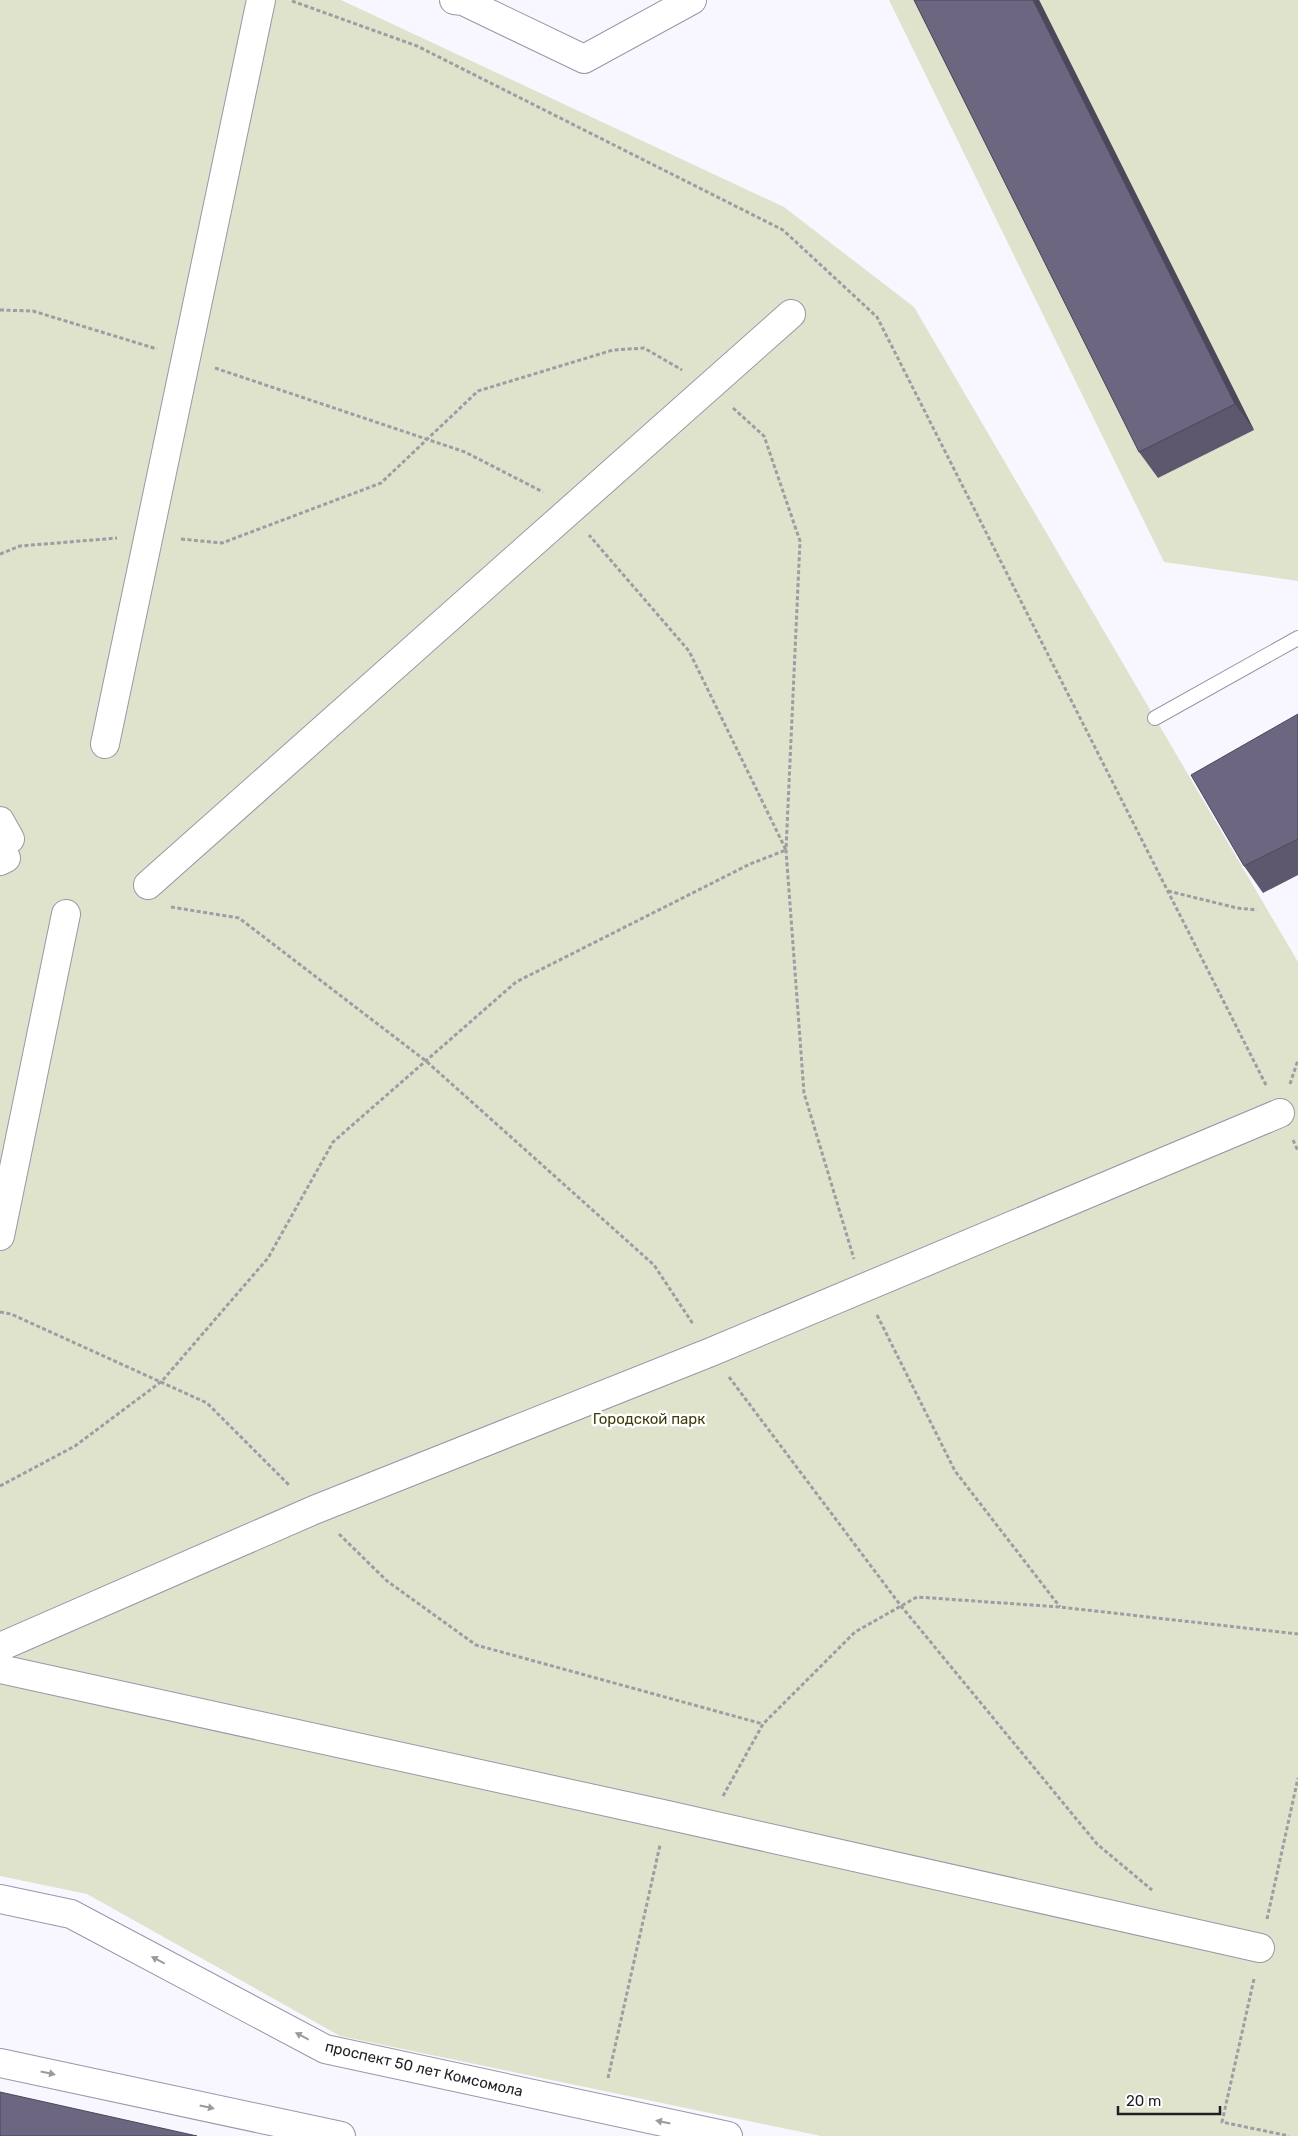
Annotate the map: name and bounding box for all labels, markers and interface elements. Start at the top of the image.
park label: Городской парк [593,1410,705,1428]
one-way arrow [151,1956,165,1964]
one-way arrow [294,2032,309,2040]
street label: проспект 50 лет Комсомола [323,2037,525,2101]
one-way arrow [40,2069,55,2077]
scale bar [1118,2084,1220,2116]
text: 20 m [1126,2092,1161,2110]
one-way arrow [199,2103,214,2111]
one-way arrow [656,2118,671,2126]

